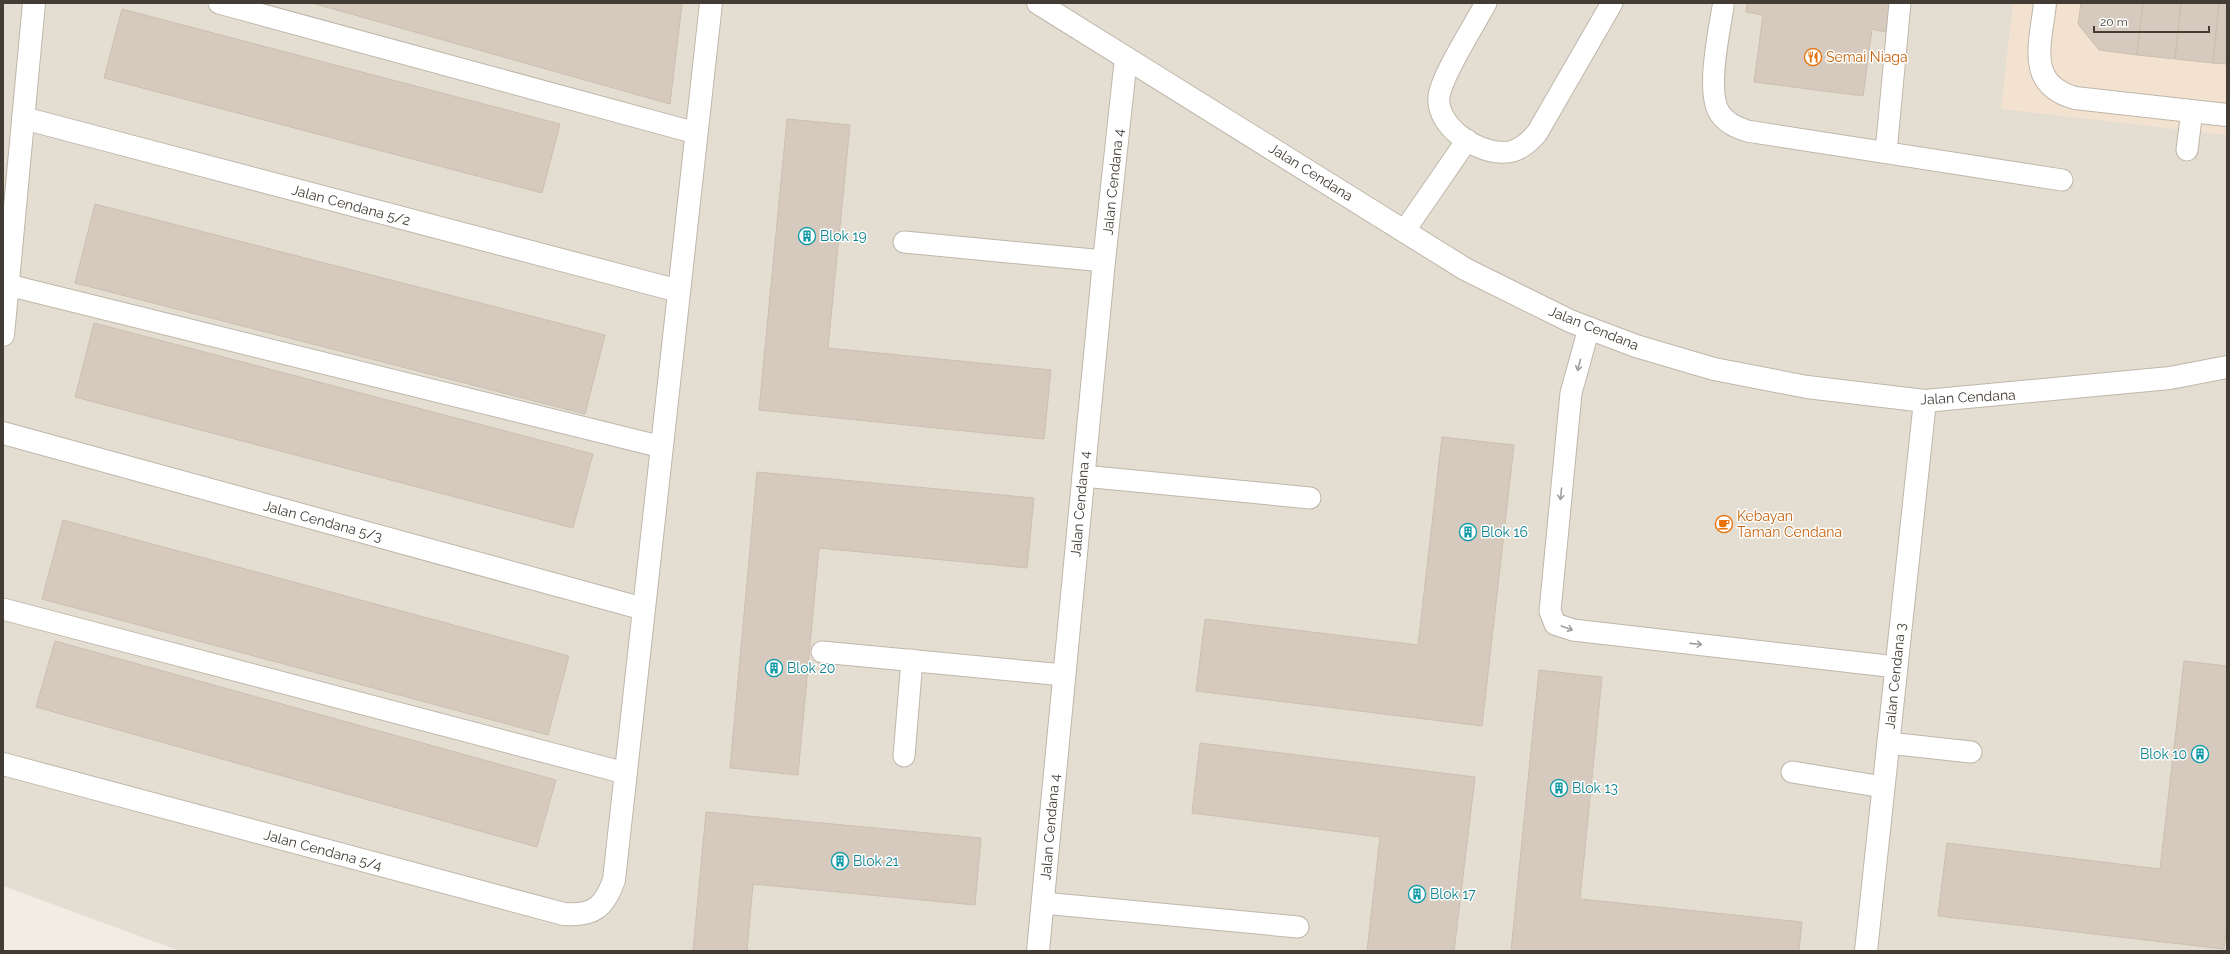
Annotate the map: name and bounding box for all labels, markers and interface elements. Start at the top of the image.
scale bar [2094,8,2209,34]
text: 20 m [2100,15,2128,29]
restaurant icon: Semai Niaga [1803,47,1823,67]
place label: Semai Niaga [1826,49,1908,65]
street label: Jalan Cendana 4 [1099,128,1127,236]
street label: Jalan Cendana [1266,140,1356,204]
street label: Jalan Cendana 5/2 [290,181,412,229]
building icon: Blok 19 [797,226,817,246]
place label: Blok 19 [820,228,867,244]
street label: Jalan Cendana [1547,303,1641,353]
one-way arrow [1575,358,1582,371]
street label: Jalan Cendana [1920,387,2016,407]
street label: Jalan Cendana 4 [1067,450,1093,558]
one-way arrow [1558,487,1565,500]
street label: Jalan Cendana 5/3 [262,497,384,545]
place label: Kebayan Taman Cendana [1737,508,1842,540]
cafe icon: Kebayan Taman Cendana [1714,514,1734,534]
building icon: Blok 16 [1458,522,1478,542]
place label: Blok 16 [1481,524,1528,540]
street label: Jalan Cendana 3 [1881,622,1909,730]
one-way arrow [1560,624,1572,632]
one-way arrow [1689,640,1702,648]
building icon: Blok 20 [764,658,784,678]
place label: Blok 20 [787,660,835,676]
building icon: Blok 10 [2190,744,2210,764]
place label: Blok 10 [2140,746,2187,762]
street label: Jalan Cendana 4 [1037,773,1063,881]
building icon: Blok 13 [1549,778,1569,798]
place label: Blok 13 [1572,780,1618,796]
street label: Jalan Cendana 5/4 [262,827,384,874]
building icon: Blok 21 [830,851,850,871]
place label: Blok 21 [853,853,899,869]
building icon: Blok 17 [1407,884,1427,904]
place label: Blok 17 [1430,886,1476,902]

